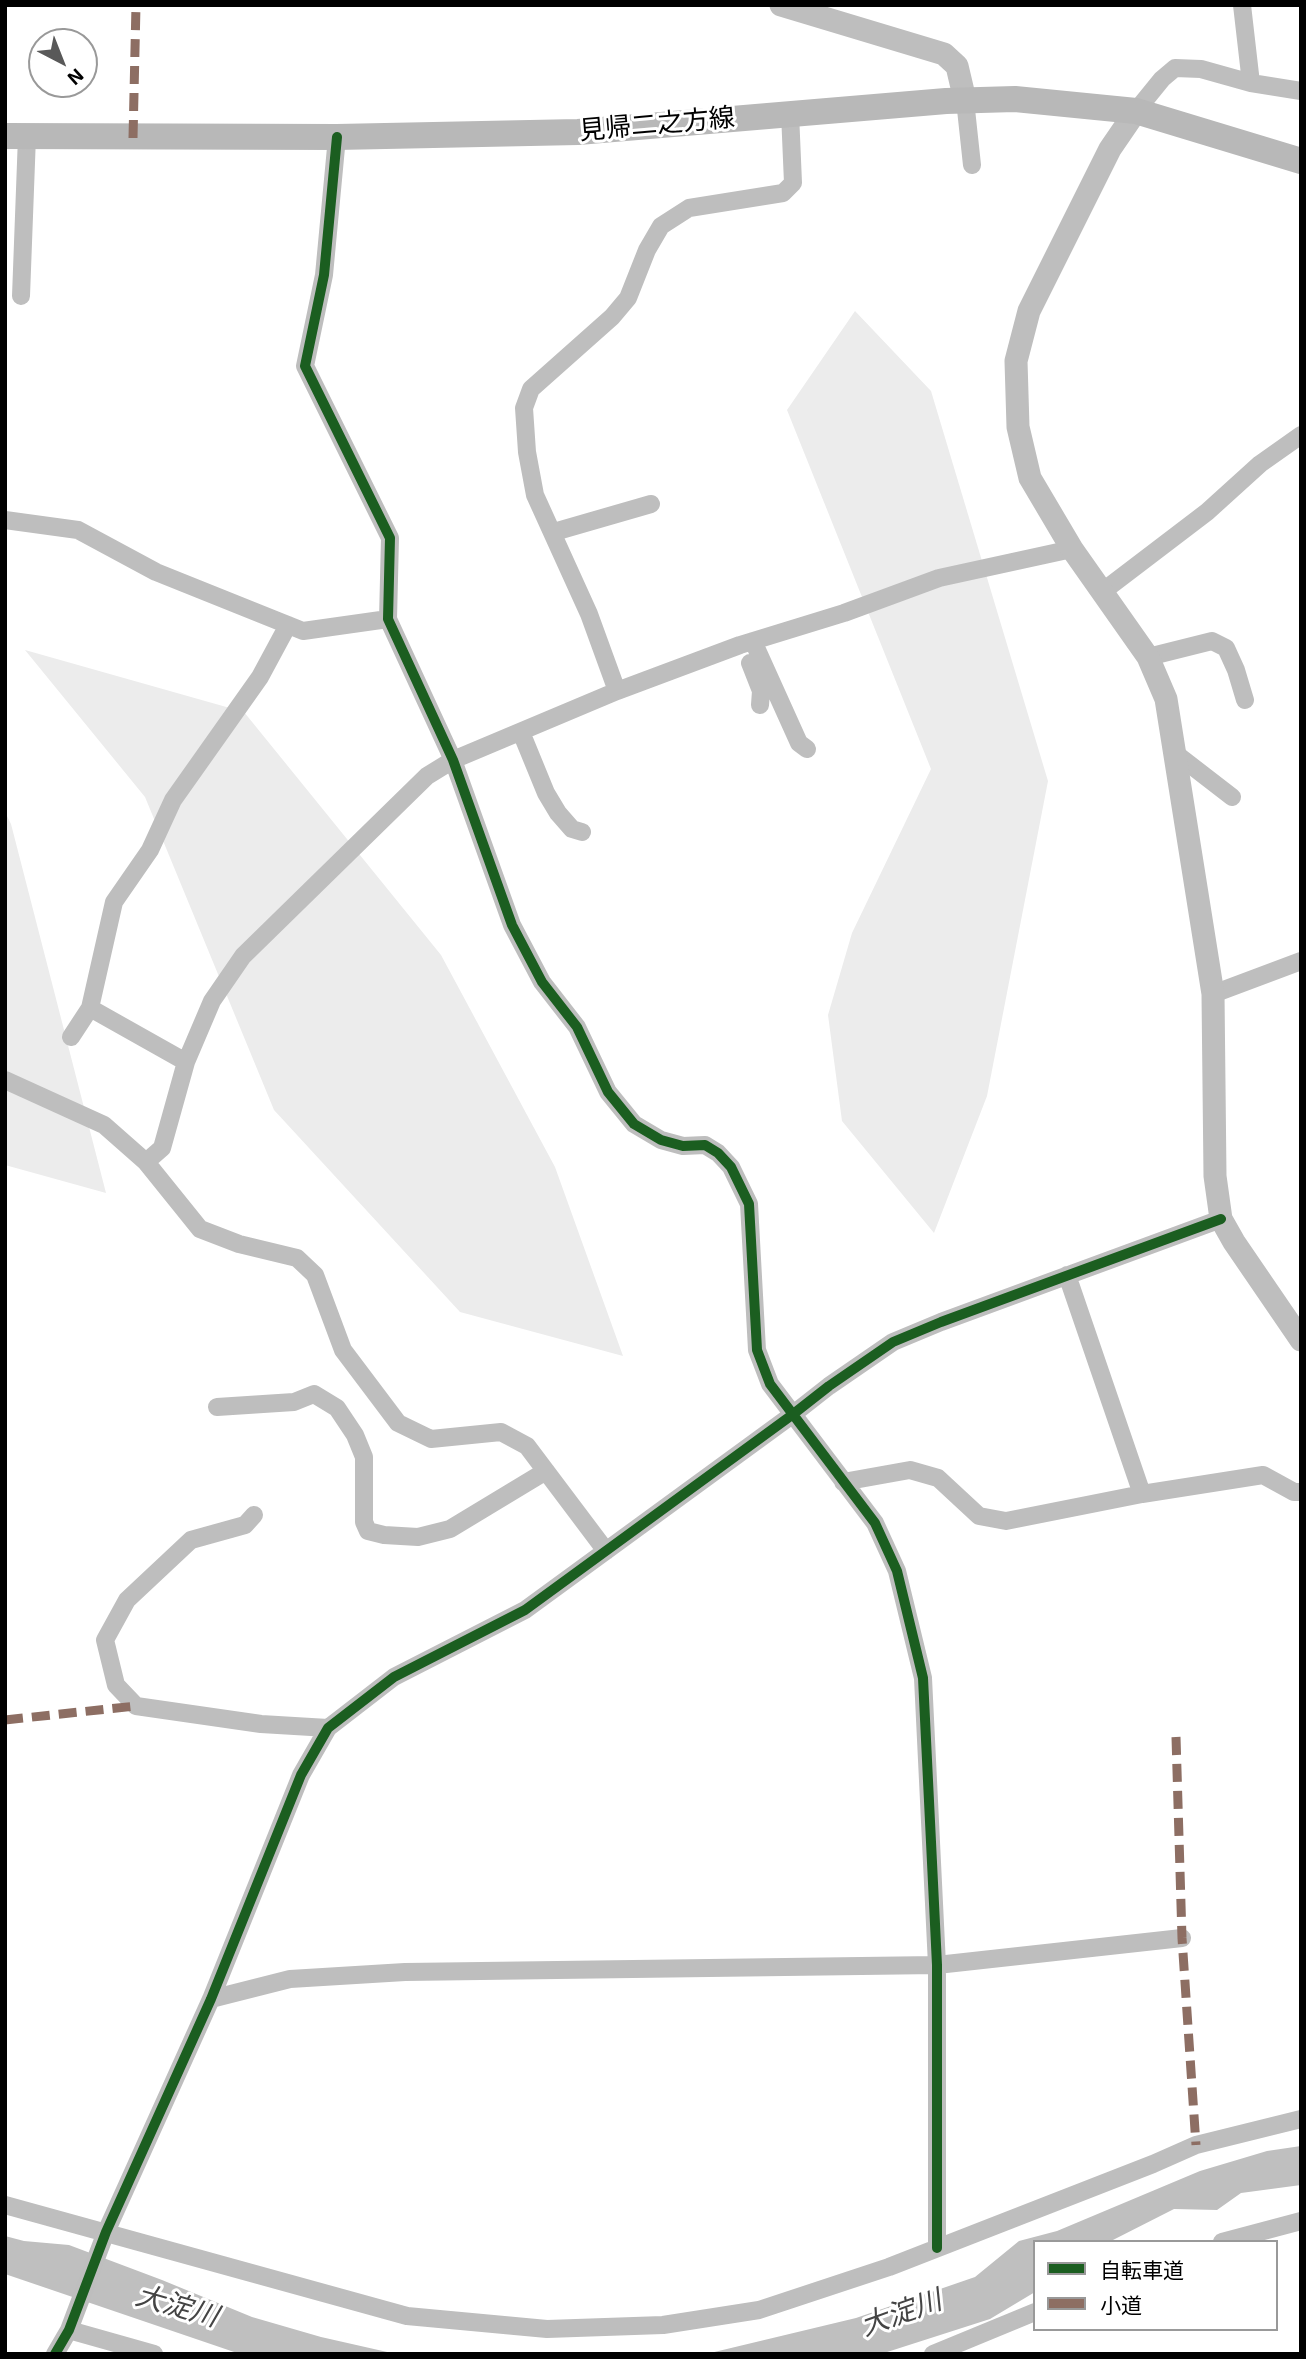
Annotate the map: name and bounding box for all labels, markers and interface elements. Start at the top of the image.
north arrow [28,28,98,98]
text: N [63,64,89,91]
street label: 見帰二之方線 [578,102,736,146]
legend [1033,2240,1278,2331]
text: 自転車道 [1100,2257,1184,2282]
water label: 大淀川 [132,2278,222,2334]
water label: 大淀川 [856,2283,946,2343]
text: 小道 [1100,2292,1142,2317]

